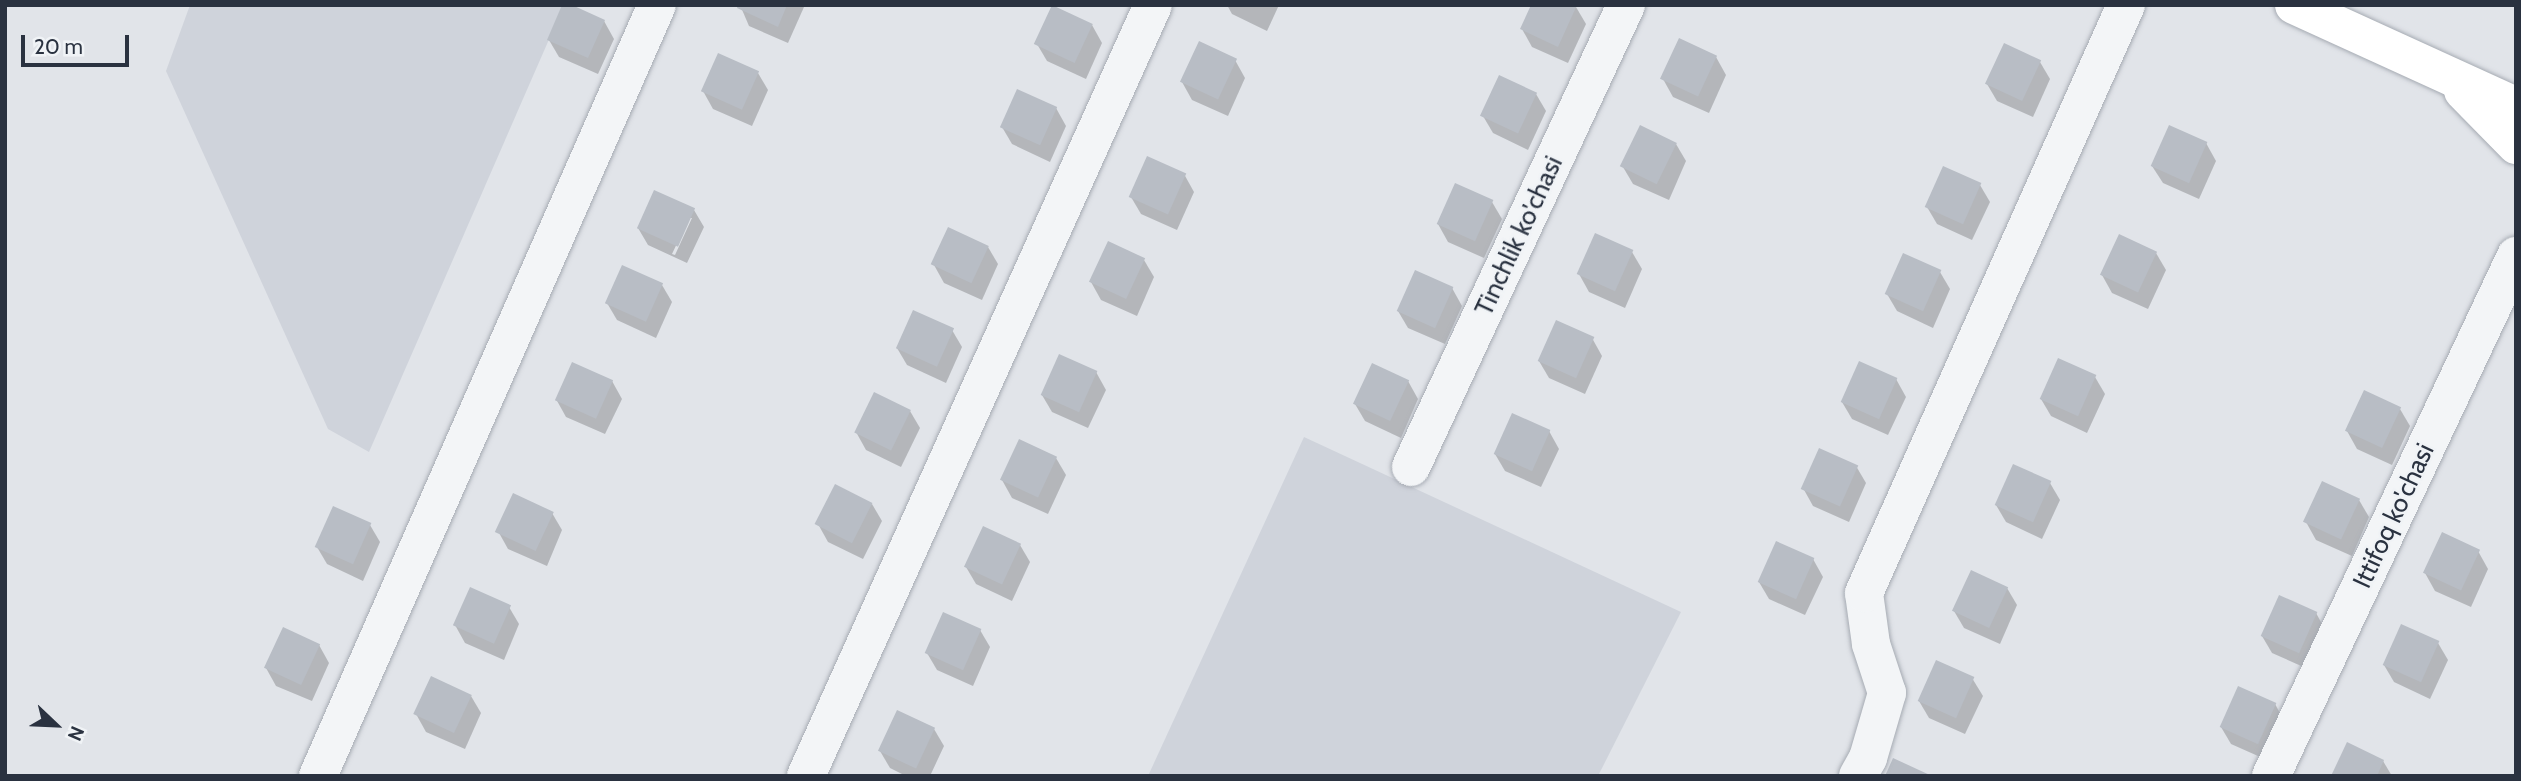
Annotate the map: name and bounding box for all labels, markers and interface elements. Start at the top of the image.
scale bar [24,21,133,65]
text: 20 m [34,34,83,59]
street label: Tinchlik ko'chasi [1468,151,1570,321]
street label: Ittifoq ko'chasi [2347,439,2441,593]
north arrow [21,690,91,760]
text: N [63,723,89,744]

